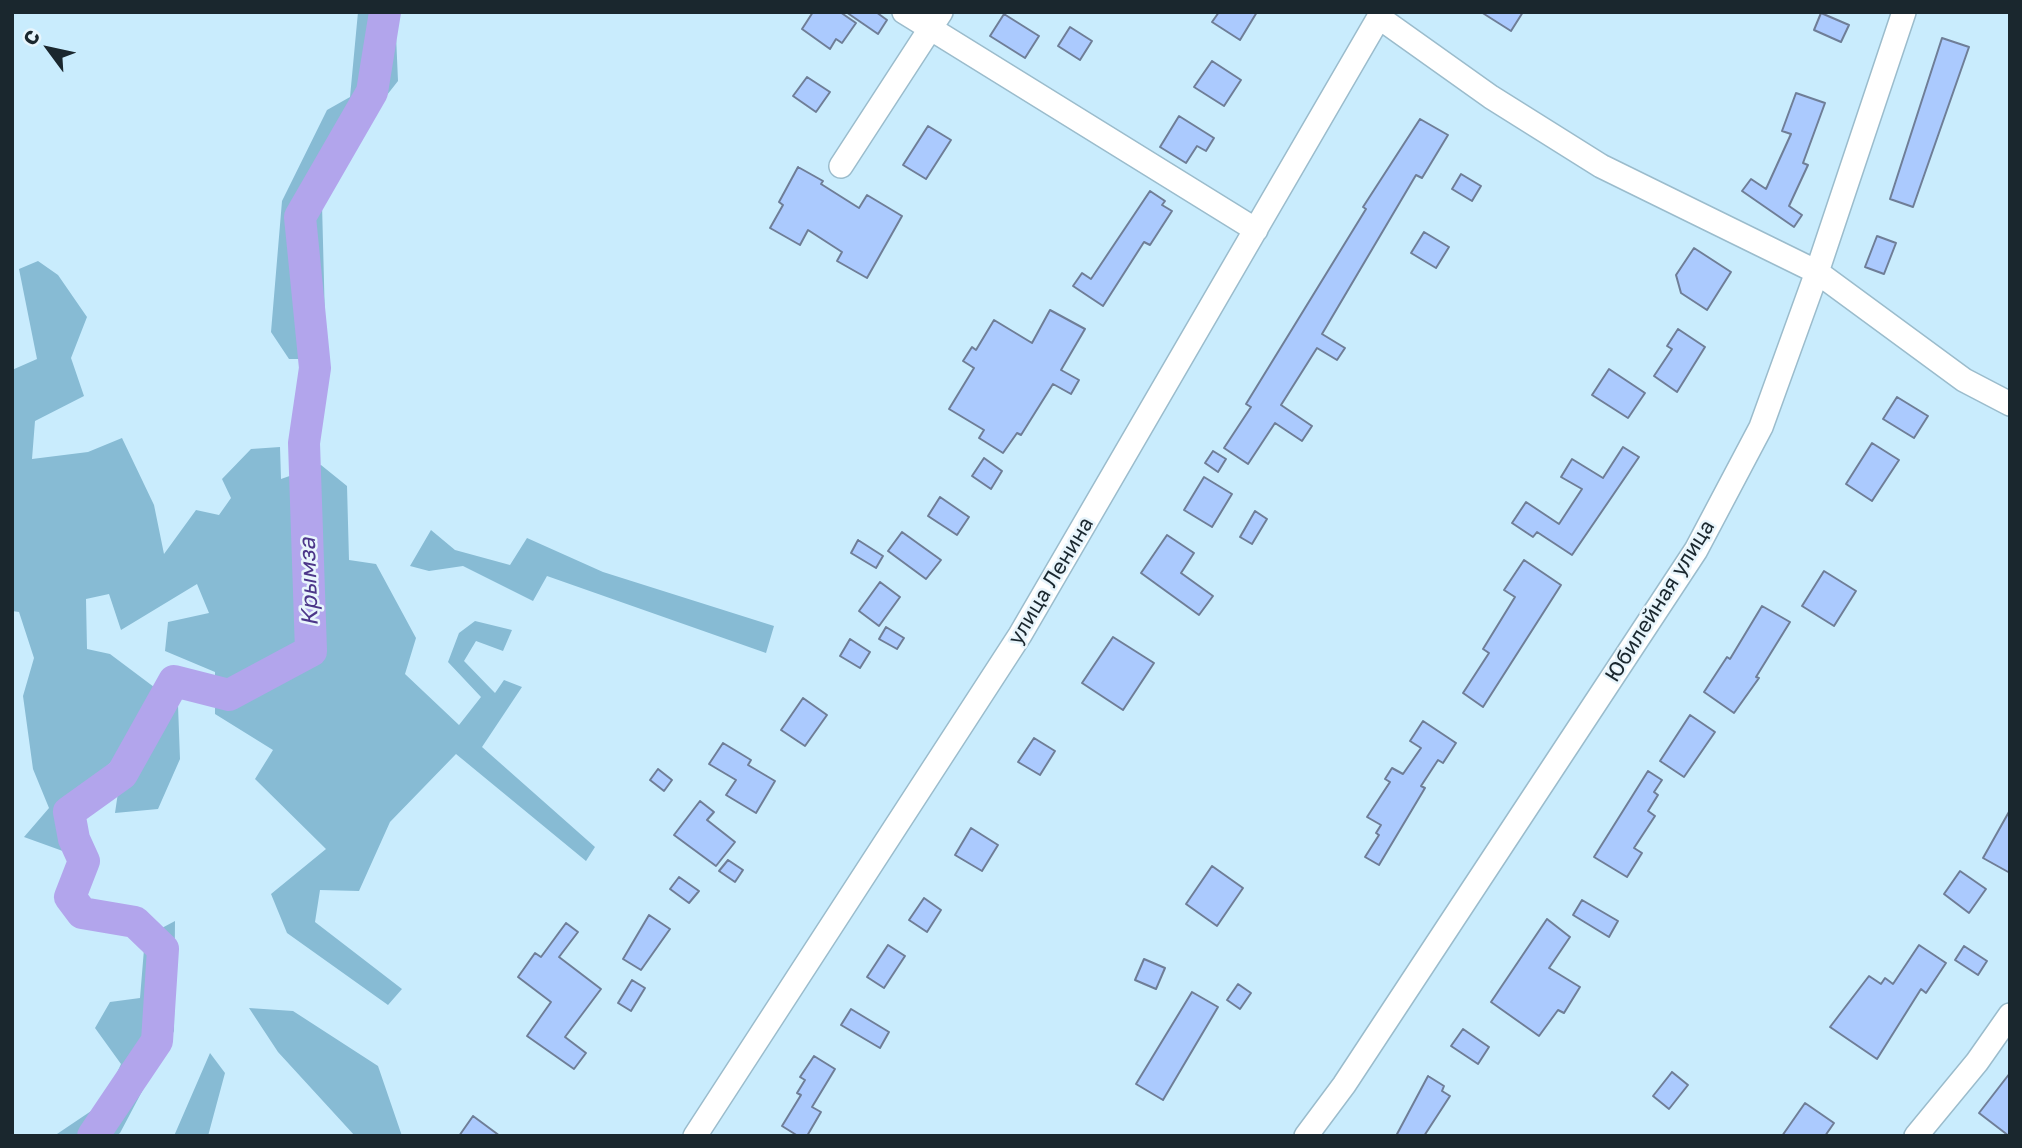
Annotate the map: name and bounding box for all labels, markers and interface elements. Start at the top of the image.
north arrow [14,14,84,84]
text: С [18,25,44,49]
street label: улица Ленина [1003,513,1099,649]
street label: Юбилейная улица [1600,515,1720,687]
water label: Крымза [294,537,324,627]

